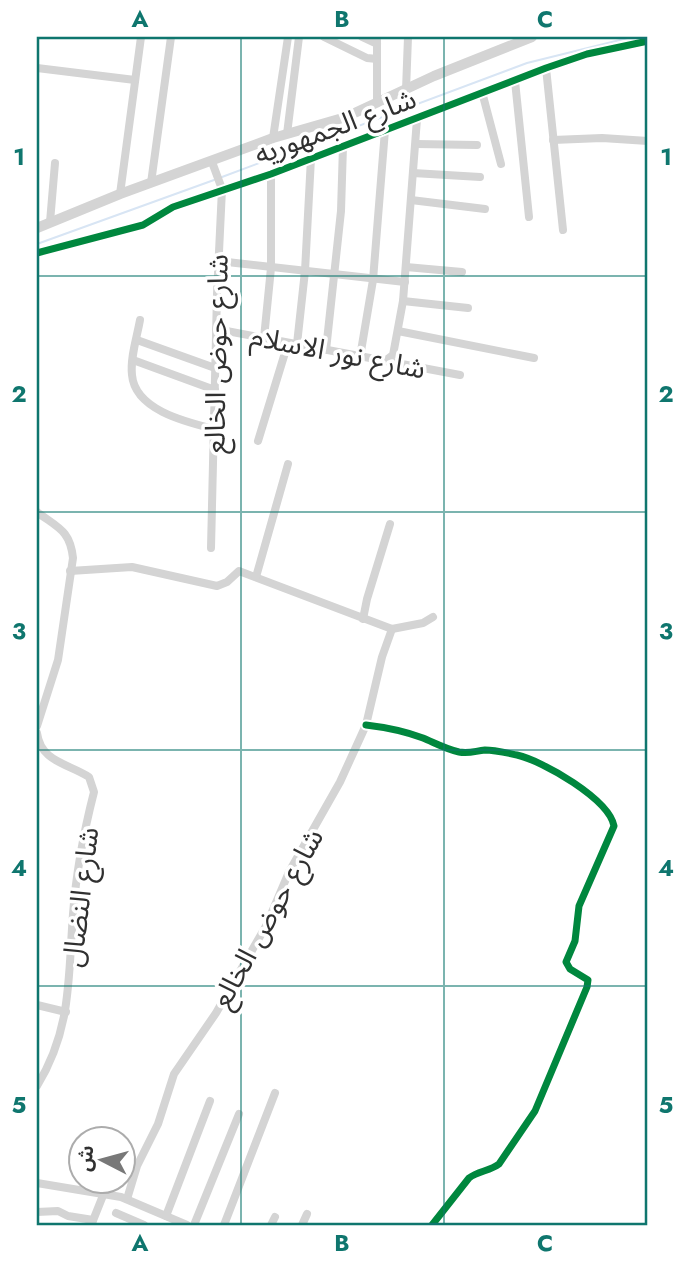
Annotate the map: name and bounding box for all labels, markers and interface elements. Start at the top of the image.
text: A [131,2,149,36]
text: B [334,2,350,36]
text: C [537,2,553,36]
street label: شارع الجمهوريه [248,78,422,175]
text: 1 [13,140,25,174]
text: 1 [660,140,672,174]
street label: شارع حوض الخالع [194,254,239,454]
street label: شارع نور الاسلام [247,315,429,390]
text: 2 [11,377,27,411]
text: 2 [658,377,674,411]
text: 3 [12,614,26,648]
text: 3 [659,614,673,648]
street label: شارع حوض الخالع [201,821,334,1016]
street label: شارع النضال [52,825,109,969]
text: 4 [11,851,27,885]
text: 4 [658,851,674,885]
text: 5 [12,1088,26,1122]
text: 5 [659,1088,673,1122]
north arrow [66,1126,136,1196]
text: ش [71,1144,100,1173]
text: A [131,1226,149,1260]
text: B [334,1226,350,1260]
text: C [537,1226,553,1260]

